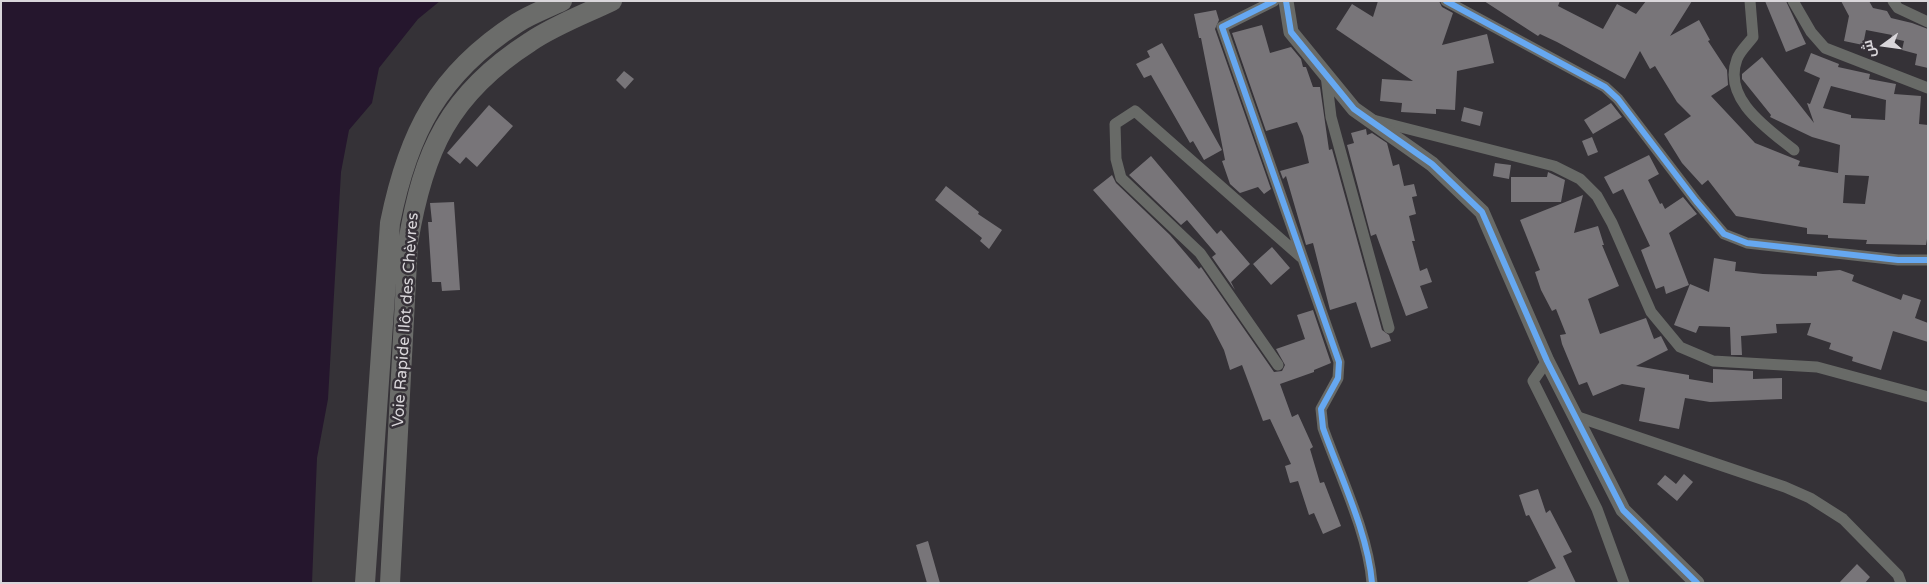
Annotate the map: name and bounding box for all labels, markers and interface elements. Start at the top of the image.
north arrow [1859,20,1909,70]
text: ش [1859,38,1879,60]
street label: Voie Rapide Ilôt des Chèvres [389,212,423,428]

